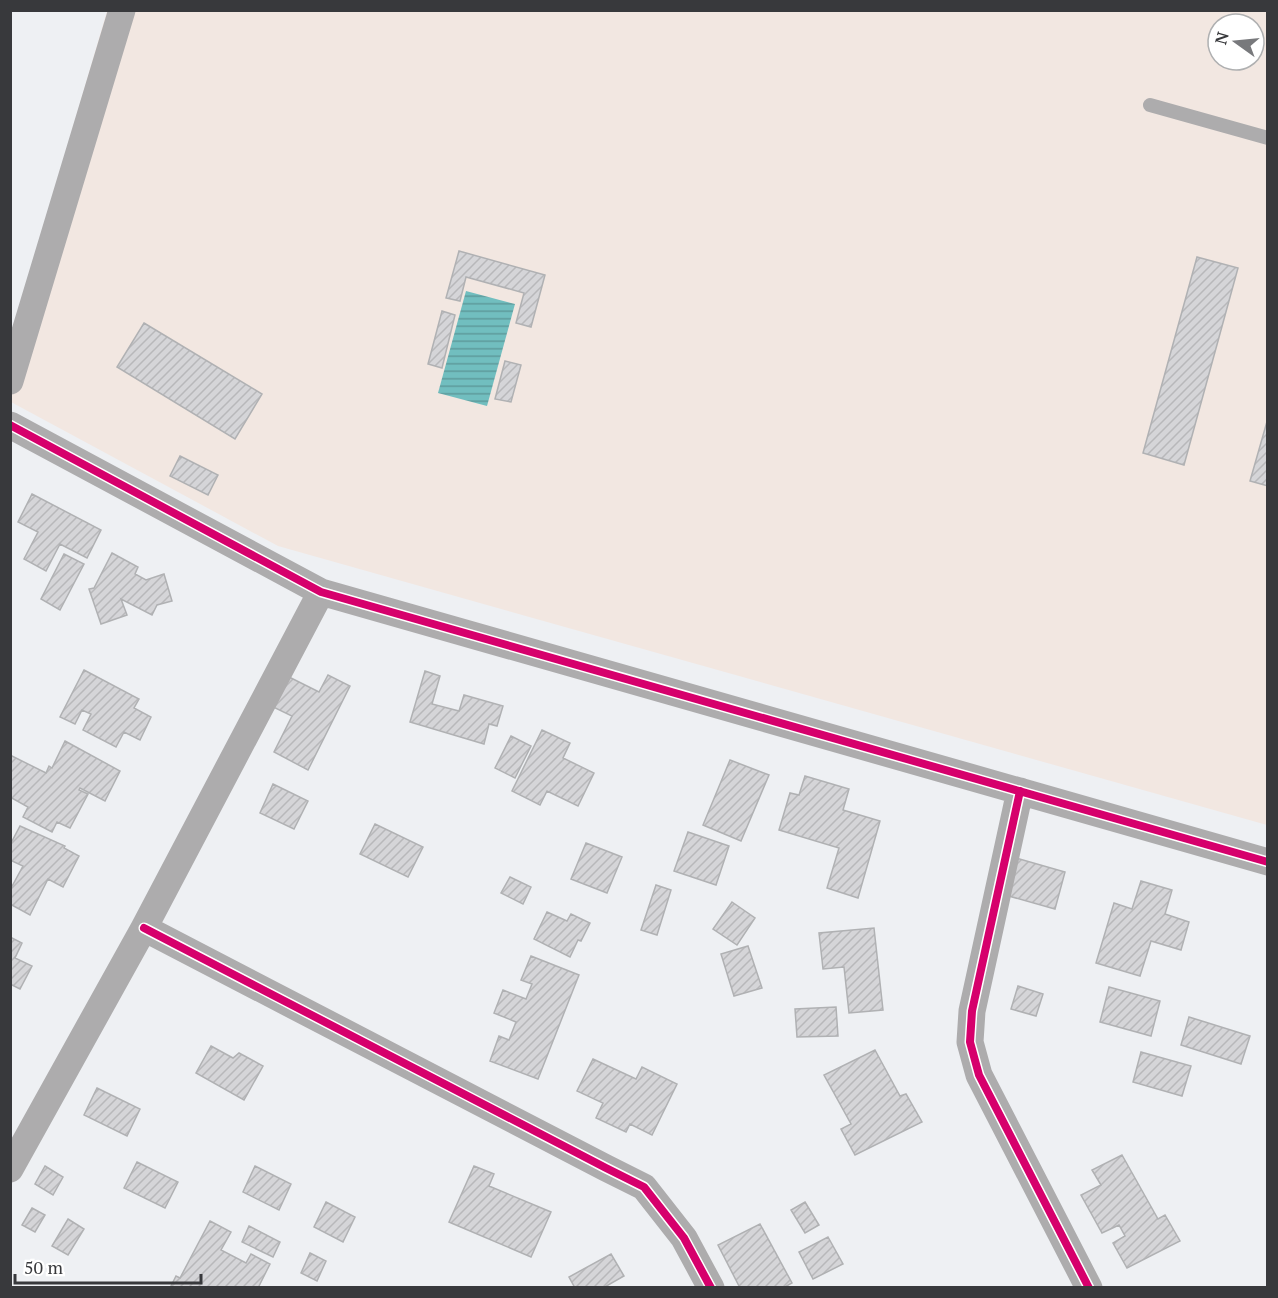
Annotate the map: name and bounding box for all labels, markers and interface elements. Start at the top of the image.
north arrow [1206,12,1266,72]
text: N [1209,29,1234,47]
scale bar [15,1247,201,1285]
text: 50 m [24,1255,64,1279]

